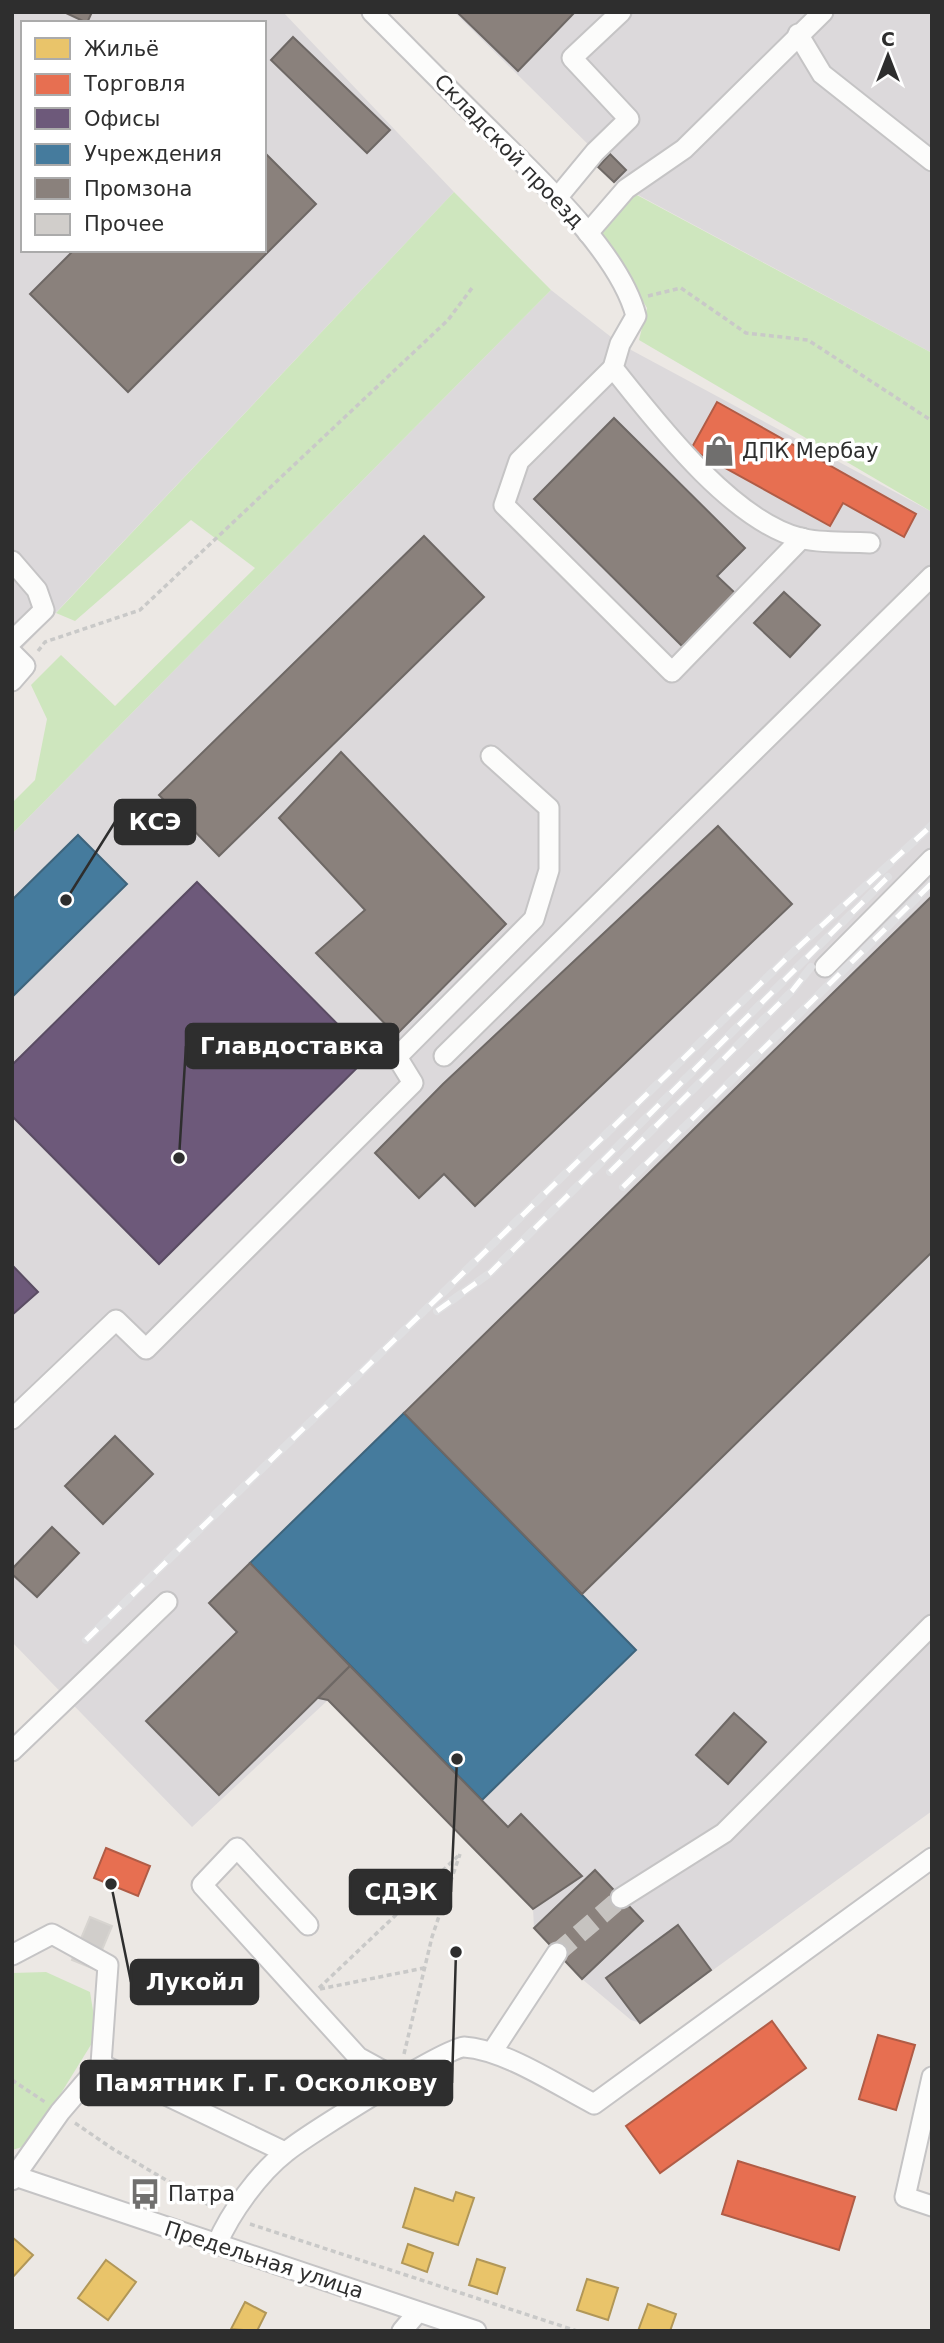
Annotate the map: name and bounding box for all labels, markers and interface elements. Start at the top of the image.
legend [21,21,266,252]
north arrow [853,21,923,91]
text: С [881,28,895,50]
text: Жильё [84,37,159,61]
street label: Складской проезд [429,69,589,233]
text: Торговля [83,72,185,96]
text: Офисы [84,107,160,131]
text: Учреждения [84,142,222,166]
text: Промзона [84,177,192,201]
text: Прочее [84,212,164,236]
shop icon: ДПК Мербау [702,434,736,468]
place label: ДПК Мербау [742,439,878,463]
callout: КСЭ [115,800,195,844]
text: КСЭ [129,809,181,835]
callout: Главдоставка [186,1024,398,1068]
text: Главдоставка [200,1033,384,1059]
callout: СДЭК [350,1870,451,1914]
text: СДЭК [364,1879,438,1905]
callout: Лукойл [131,1960,258,2004]
text: Лукойл [146,1969,244,1995]
callout: Памятник Г. Г. Осколкову [81,2061,452,2105]
text: Памятник Г. Г. Осколкову [95,2070,437,2096]
bus stop icon: Патра [128,2177,162,2211]
place label: Патра [168,2182,235,2206]
street label: Предельная улица [161,2216,367,2304]

